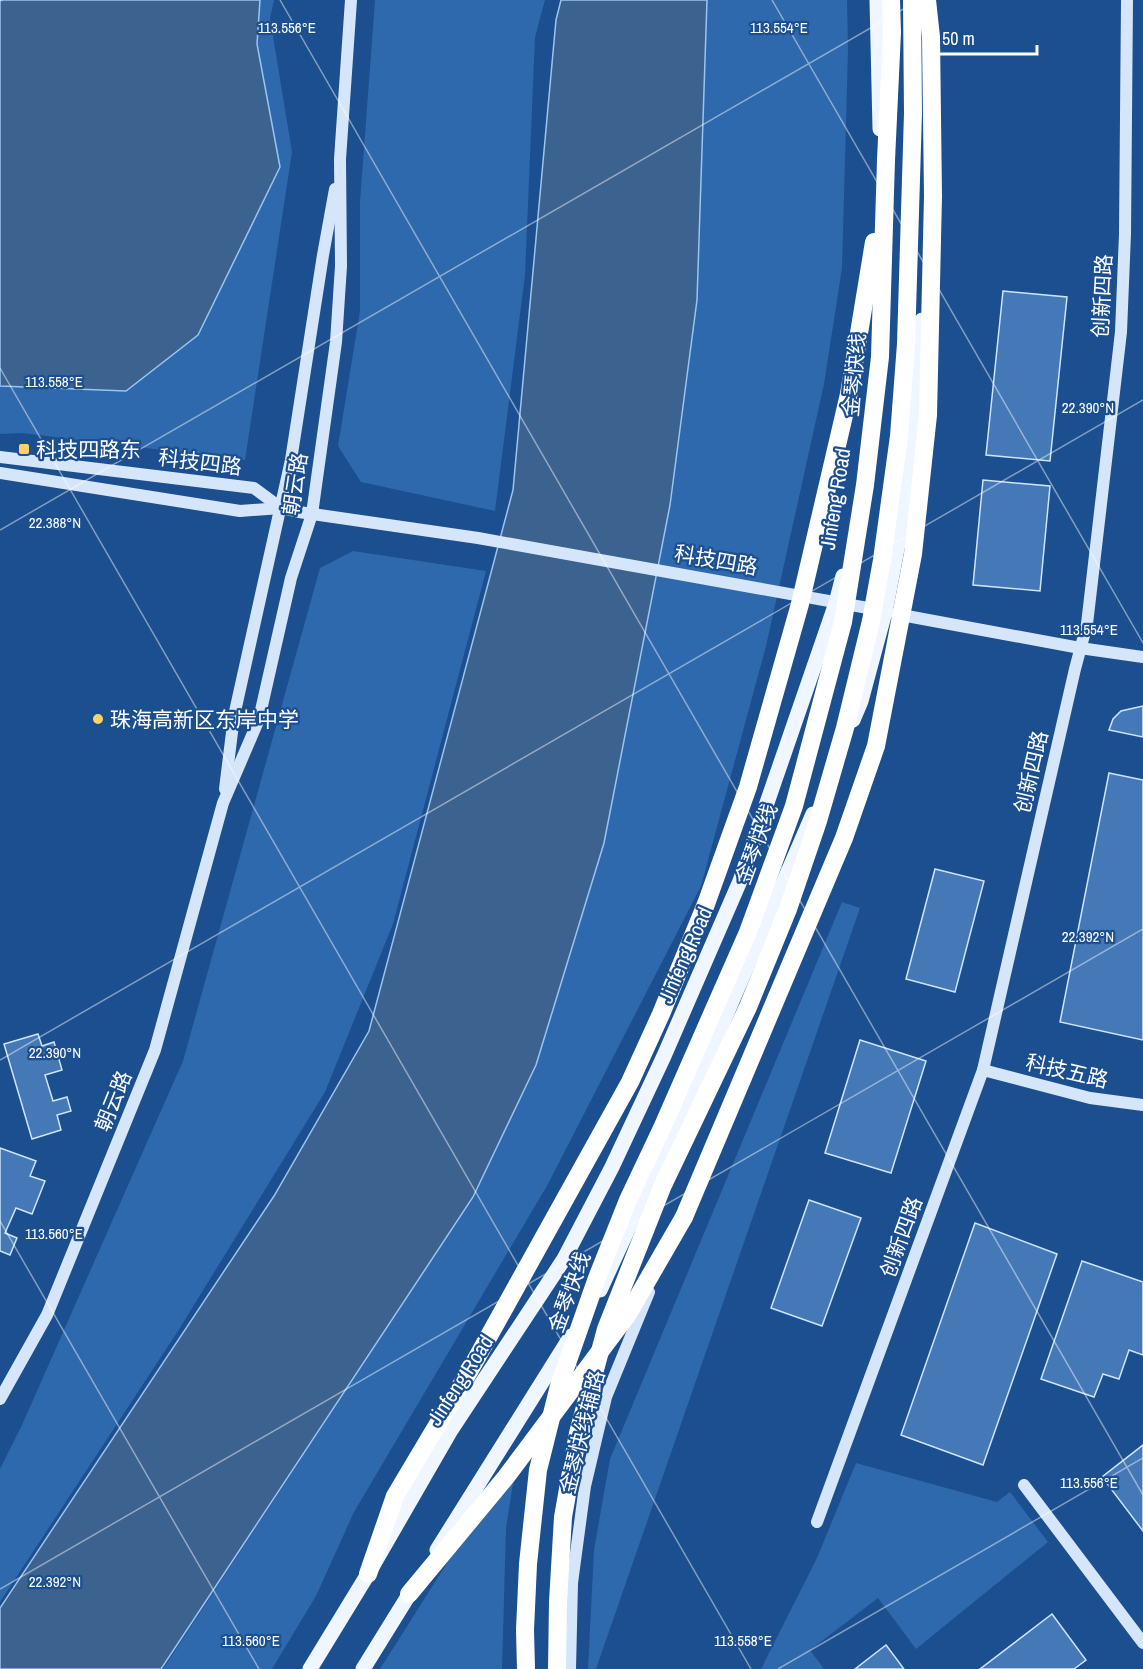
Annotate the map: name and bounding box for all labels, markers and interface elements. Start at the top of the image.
text: 113.556°E [258,17,316,38]
text: 113.554°E [750,17,808,38]
scale bar [933,18,1036,56]
text: 50 m [942,26,975,51]
street label: 创新四路 [1085,253,1119,339]
street label: 金琴快线 [836,332,872,418]
text: 113.558°E [25,371,83,392]
text: 22.390°N [1062,397,1114,418]
place label: 科技四路东 [36,435,141,464]
marker: 科技四路东 [17,442,31,456]
street label: 科技四路 [157,442,243,482]
street label: Jinfeng Road [813,446,857,552]
street label: 朝云路 [276,451,314,517]
text: 22.388°N [29,512,81,533]
street label: 科技四路 [672,538,760,582]
text: 113.554°E [1060,619,1118,640]
place label: 珠海高新区东岸中学 [110,705,299,734]
marker: 珠海高新区东岸中学 [91,712,105,726]
street label: 创新四路 [1007,728,1055,816]
street label: 金琴快线 [728,800,784,888]
street label: Jinfeng Road [651,902,719,1008]
text: 22.392°N [1062,926,1114,947]
text: 22.390°N [29,1042,81,1063]
street label: 科技五路 [1023,1047,1111,1095]
street label: 朝云路 [88,1066,138,1136]
street label: 创新四路 [873,1193,929,1281]
text: 113.560°E [25,1223,83,1244]
street label: 金琴快线 [541,1248,597,1336]
street label: Jinfeng Road [420,1329,500,1431]
street label: 金琴快线辅路 [553,1367,611,1497]
text: 113.556°E [1060,1472,1118,1493]
text: 22.392°N [29,1571,81,1592]
text: 113.560°E [222,1630,280,1651]
text: 113.558°E [714,1630,772,1651]

